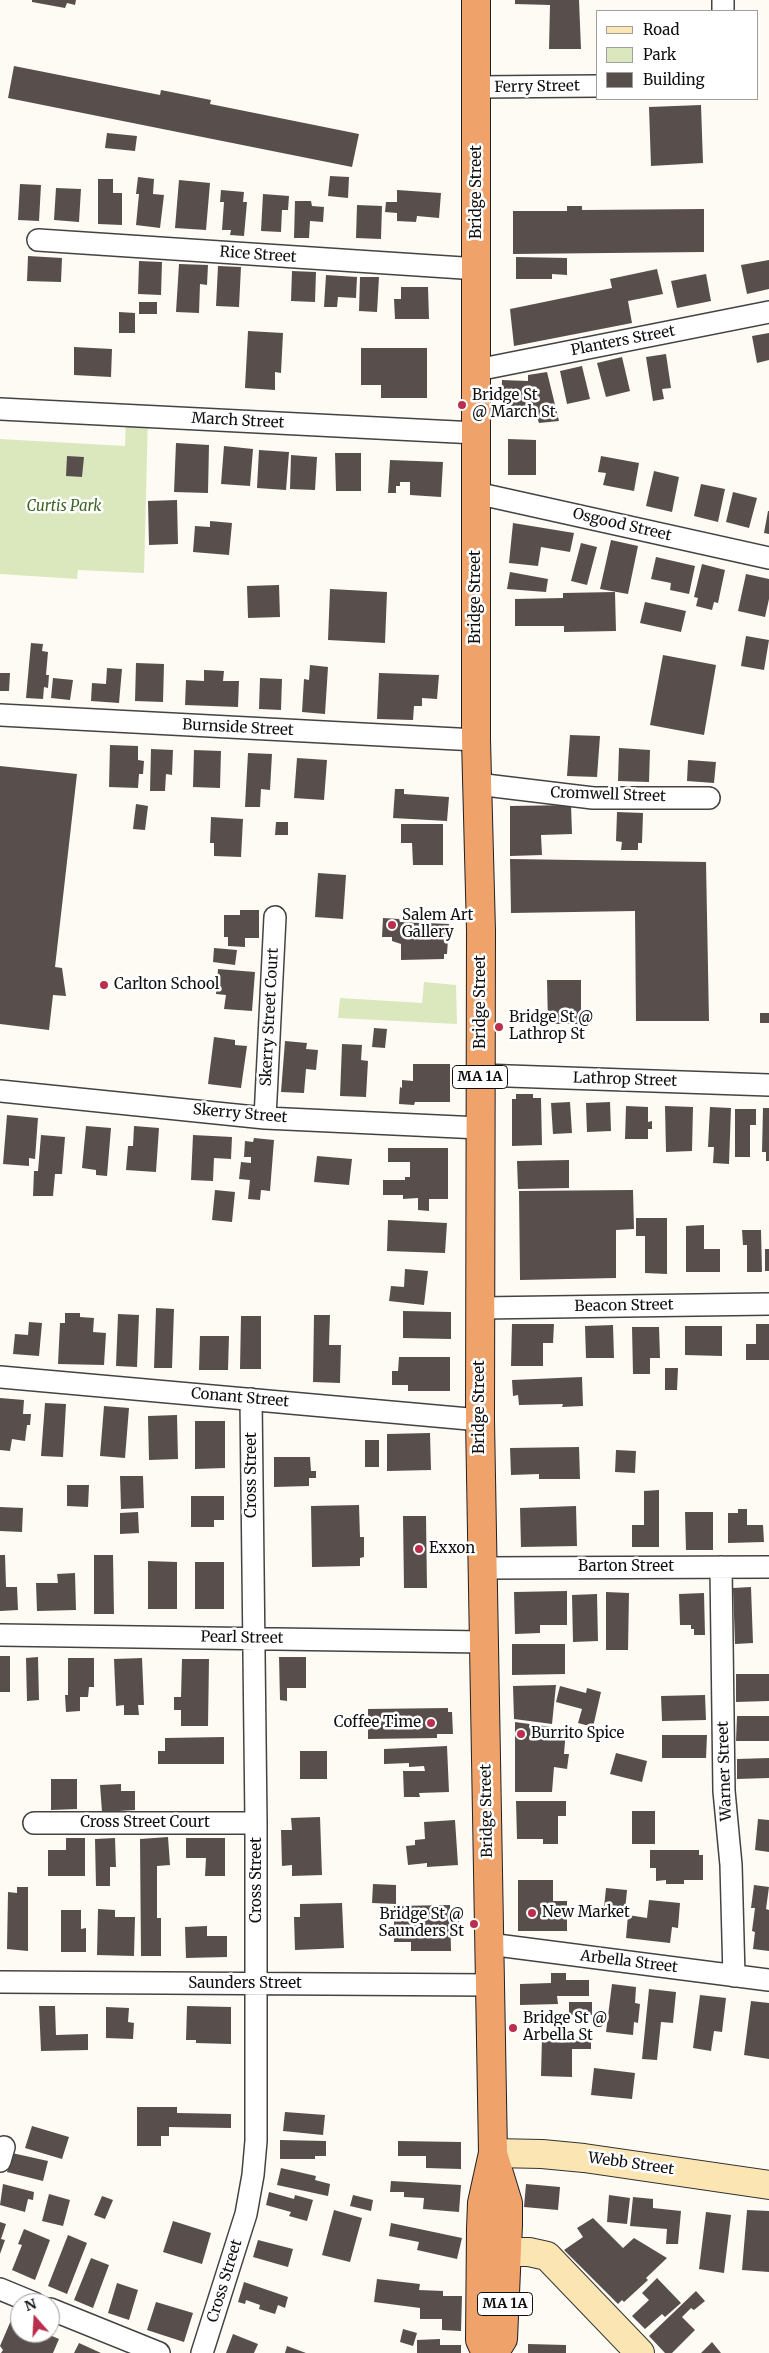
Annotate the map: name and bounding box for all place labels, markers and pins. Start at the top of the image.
place label: Bridge St @ March St [472,387,556,422]
marker: Bridge St @ March St [456,399,468,411]
place label: Salem Art Gallery [402,907,473,942]
marker: Salem Art Gallery [386,919,398,931]
place label: Carlton School [114,976,219,994]
marker: Carlton School [98,979,110,991]
place label: Bridge St @ Lathrop St [509,1009,593,1044]
marker: Bridge St @ Lathrop St [493,1021,505,1033]
place label: Exxon [429,1540,475,1558]
marker: Exxon [413,1543,425,1555]
place label: Coffee Time [334,1714,421,1732]
marker: Coffee Time [425,1717,437,1729]
place label: Burrito Spice [531,1725,624,1743]
marker: Burrito Spice [515,1728,527,1740]
place label: New Market [542,1904,630,1922]
place label: Bridge St @ Saunders St [379,1906,464,1941]
marker: New Market [526,1907,538,1919]
marker: Bridge St @ Saunders St [468,1918,480,1930]
place label: Bridge St @ Arbella St [523,2010,607,2045]
marker: Bridge St @ Arbella St [507,2022,519,2034]

